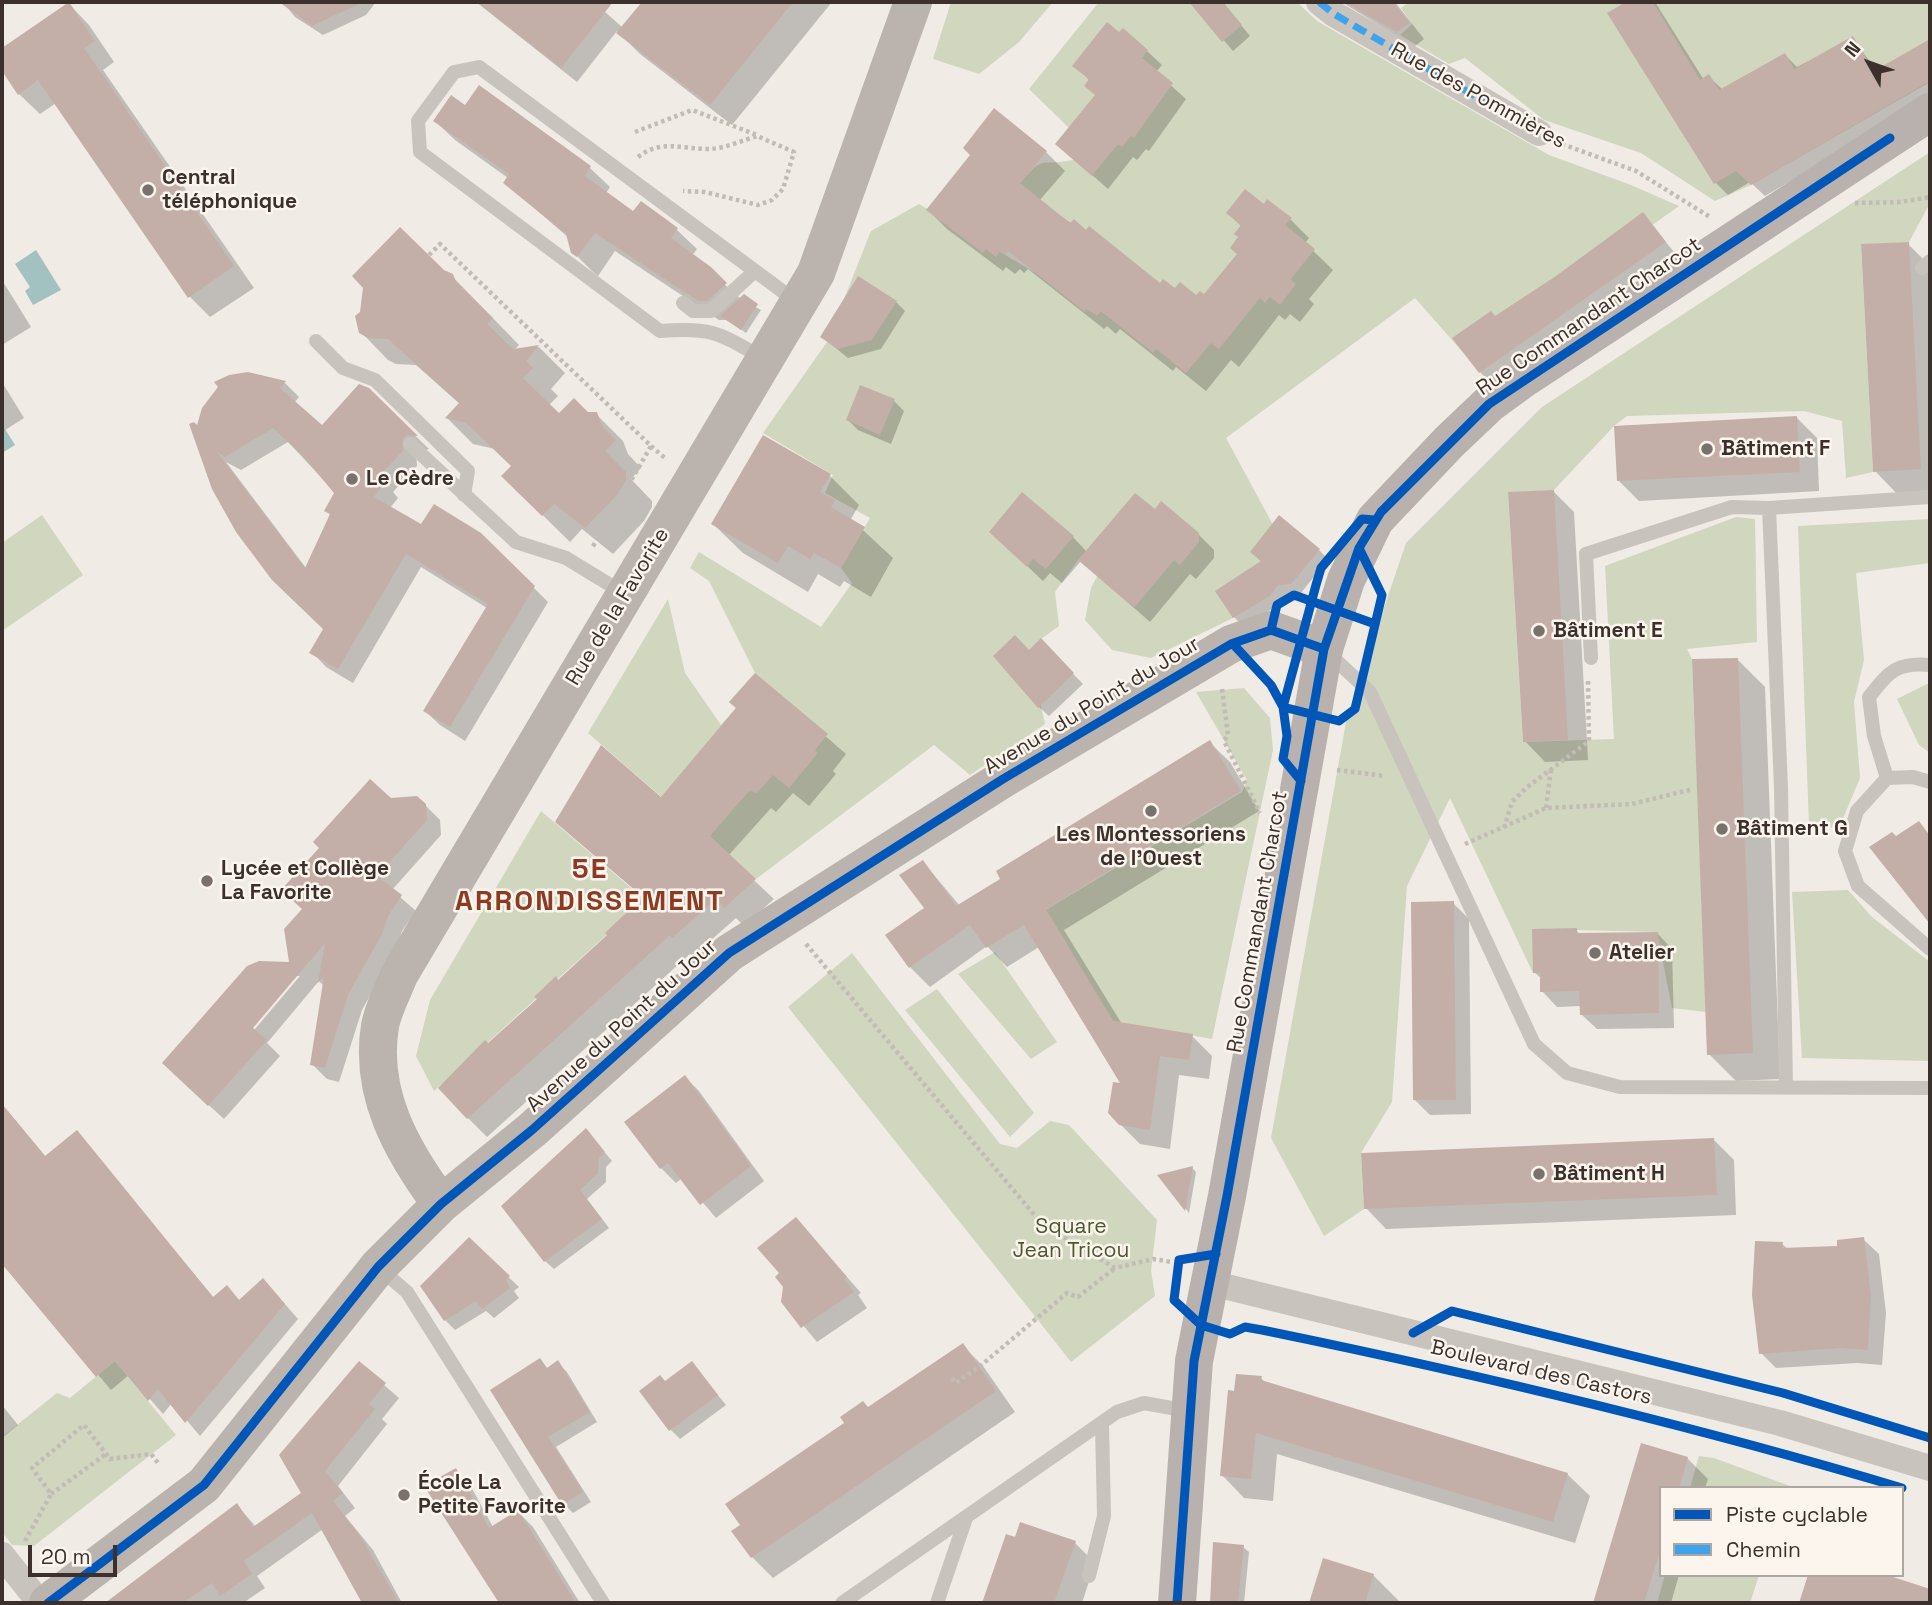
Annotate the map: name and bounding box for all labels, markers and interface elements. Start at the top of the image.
north arrow [1834,28,1904,98]
text: N [1839,36,1866,62]
street label: Rue des Pommières [1386,37,1570,155]
place label: Central téléphonique [162,165,297,215]
marker: Central téléphonique [140,182,156,198]
street label: Rue Commandant Charcot [1472,232,1706,402]
place label: Bâtiment F [1721,436,1830,462]
marker: Bâtiment F [1699,441,1715,457]
place label: Le Cèdre [366,466,454,492]
marker: Le Cèdre [344,471,360,487]
street label: Rue de la Favorite [561,524,675,690]
place label: Bâtiment E [1553,618,1663,644]
marker: Bâtiment E [1531,623,1547,639]
street label: Avenue du Point du Jour [980,632,1204,780]
street label: Rue Commandant Charcot [1223,789,1293,1055]
marker: Les Montessoriens de l'Ouest [1143,803,1159,819]
place label: Bâtiment G [1736,816,1848,842]
marker: Bâtiment G [1714,821,1730,837]
place label: Les Montessoriens de l'Ouest [1056,822,1246,872]
district label: 5E ARRONDISSEMENT [457,853,723,919]
place label: Lycée et Collège La Favorite [221,856,389,906]
marker: Lycée et Collège La Favorite [199,873,215,889]
street label: Avenue du Point du Jour [522,934,722,1118]
place label: Atelier [1609,940,1675,966]
marker: Atelier [1587,945,1603,961]
place label: Bâtiment H [1553,1161,1665,1187]
marker: Bâtiment H [1531,1166,1547,1182]
park label: Square Jean Tricou [1013,1214,1129,1264]
street label: Boulevard des Castors [1428,1335,1654,1411]
place label: École La Petite Favorite [418,1470,566,1520]
legend [1659,1486,1904,1577]
marker: École La Petite Favorite [396,1487,412,1503]
text: Piste cyclable [1726,1501,1868,1528]
scale bar [32,1532,121,1576]
text: Chemin [1726,1536,1801,1563]
text: 20 m [41,1543,91,1570]

